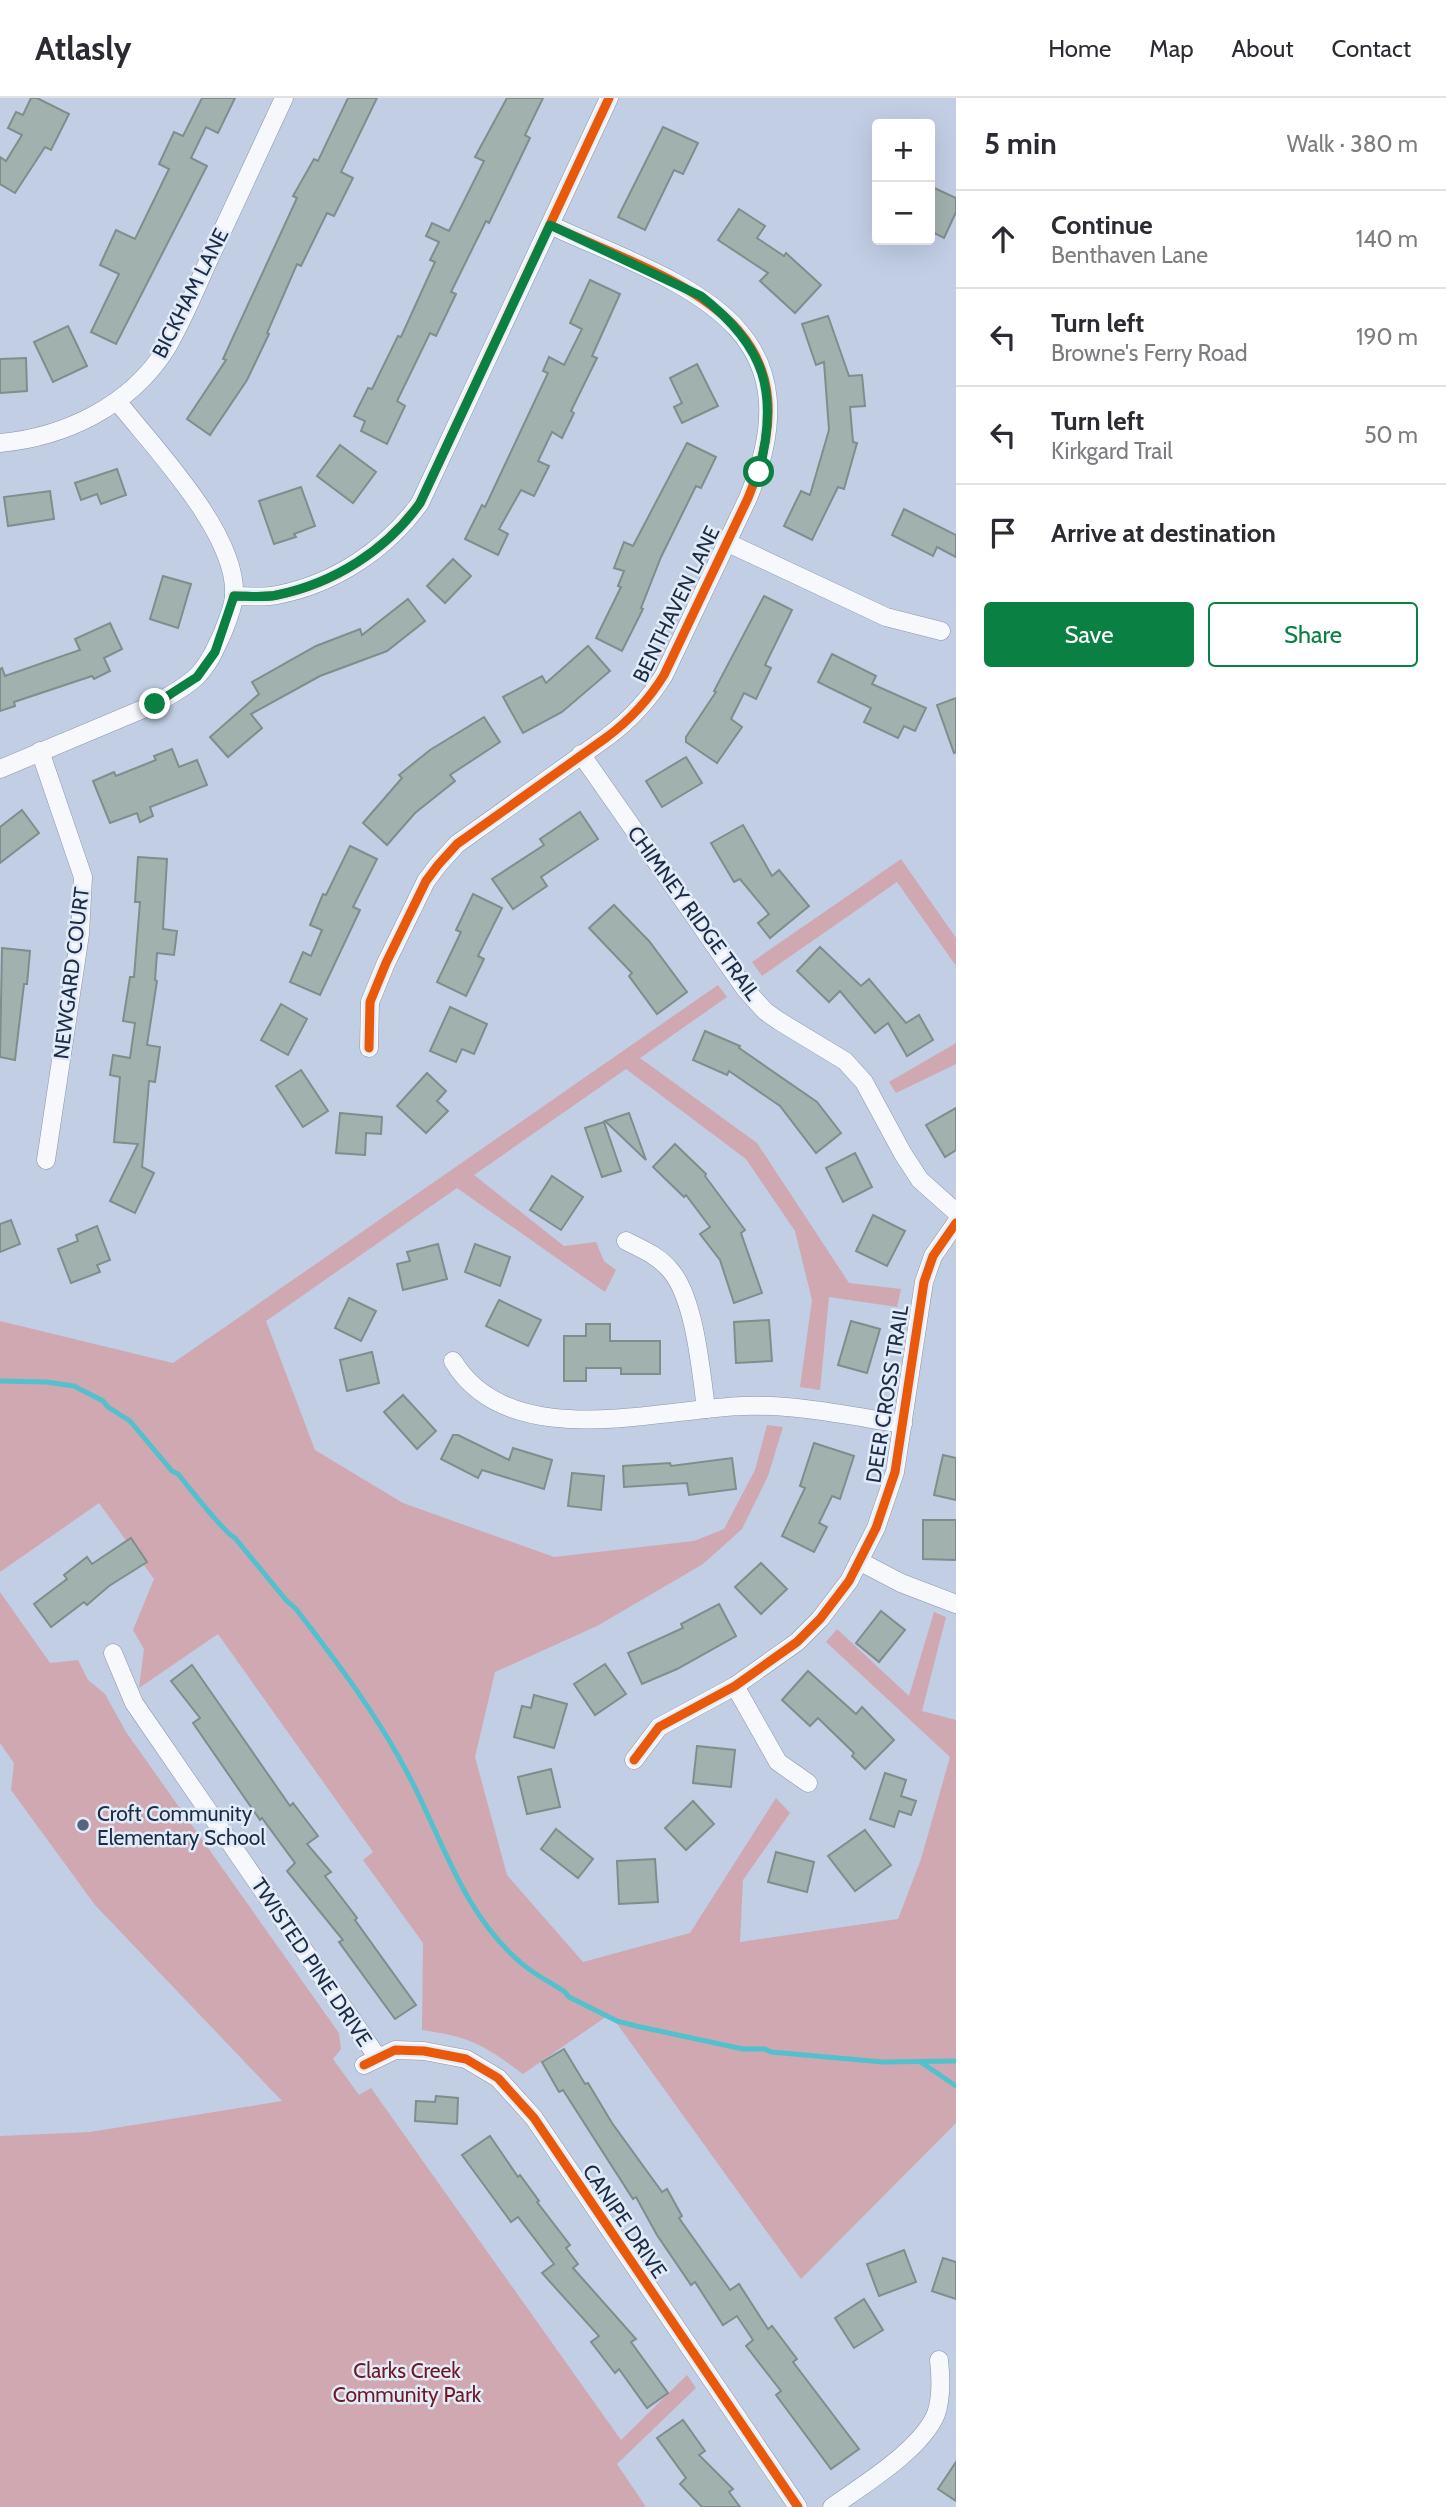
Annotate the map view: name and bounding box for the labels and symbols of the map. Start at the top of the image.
street label: BICKHAM LANE [147,224,233,362]
route start [743,456,774,487]
street label: BENTHAVEN LANE [627,522,725,686]
route end [139,688,170,719]
street label: CHIMNEY RIDGE TRAIL [622,821,766,1005]
street label: NEWGARD COURT [48,885,94,1061]
street label: DEER CROSS TRAIL [861,1303,913,1485]
place label: Croft Community Elementary School [97,1801,265,1850]
marker: Croft Community Elementary School [75,1817,91,1833]
street label: TWISTED PINE DRIVE [246,1873,378,2051]
street label: CANIPE DRIVE [578,2159,672,2283]
park label: Clarks Creek Community Park [333,2358,482,2407]

